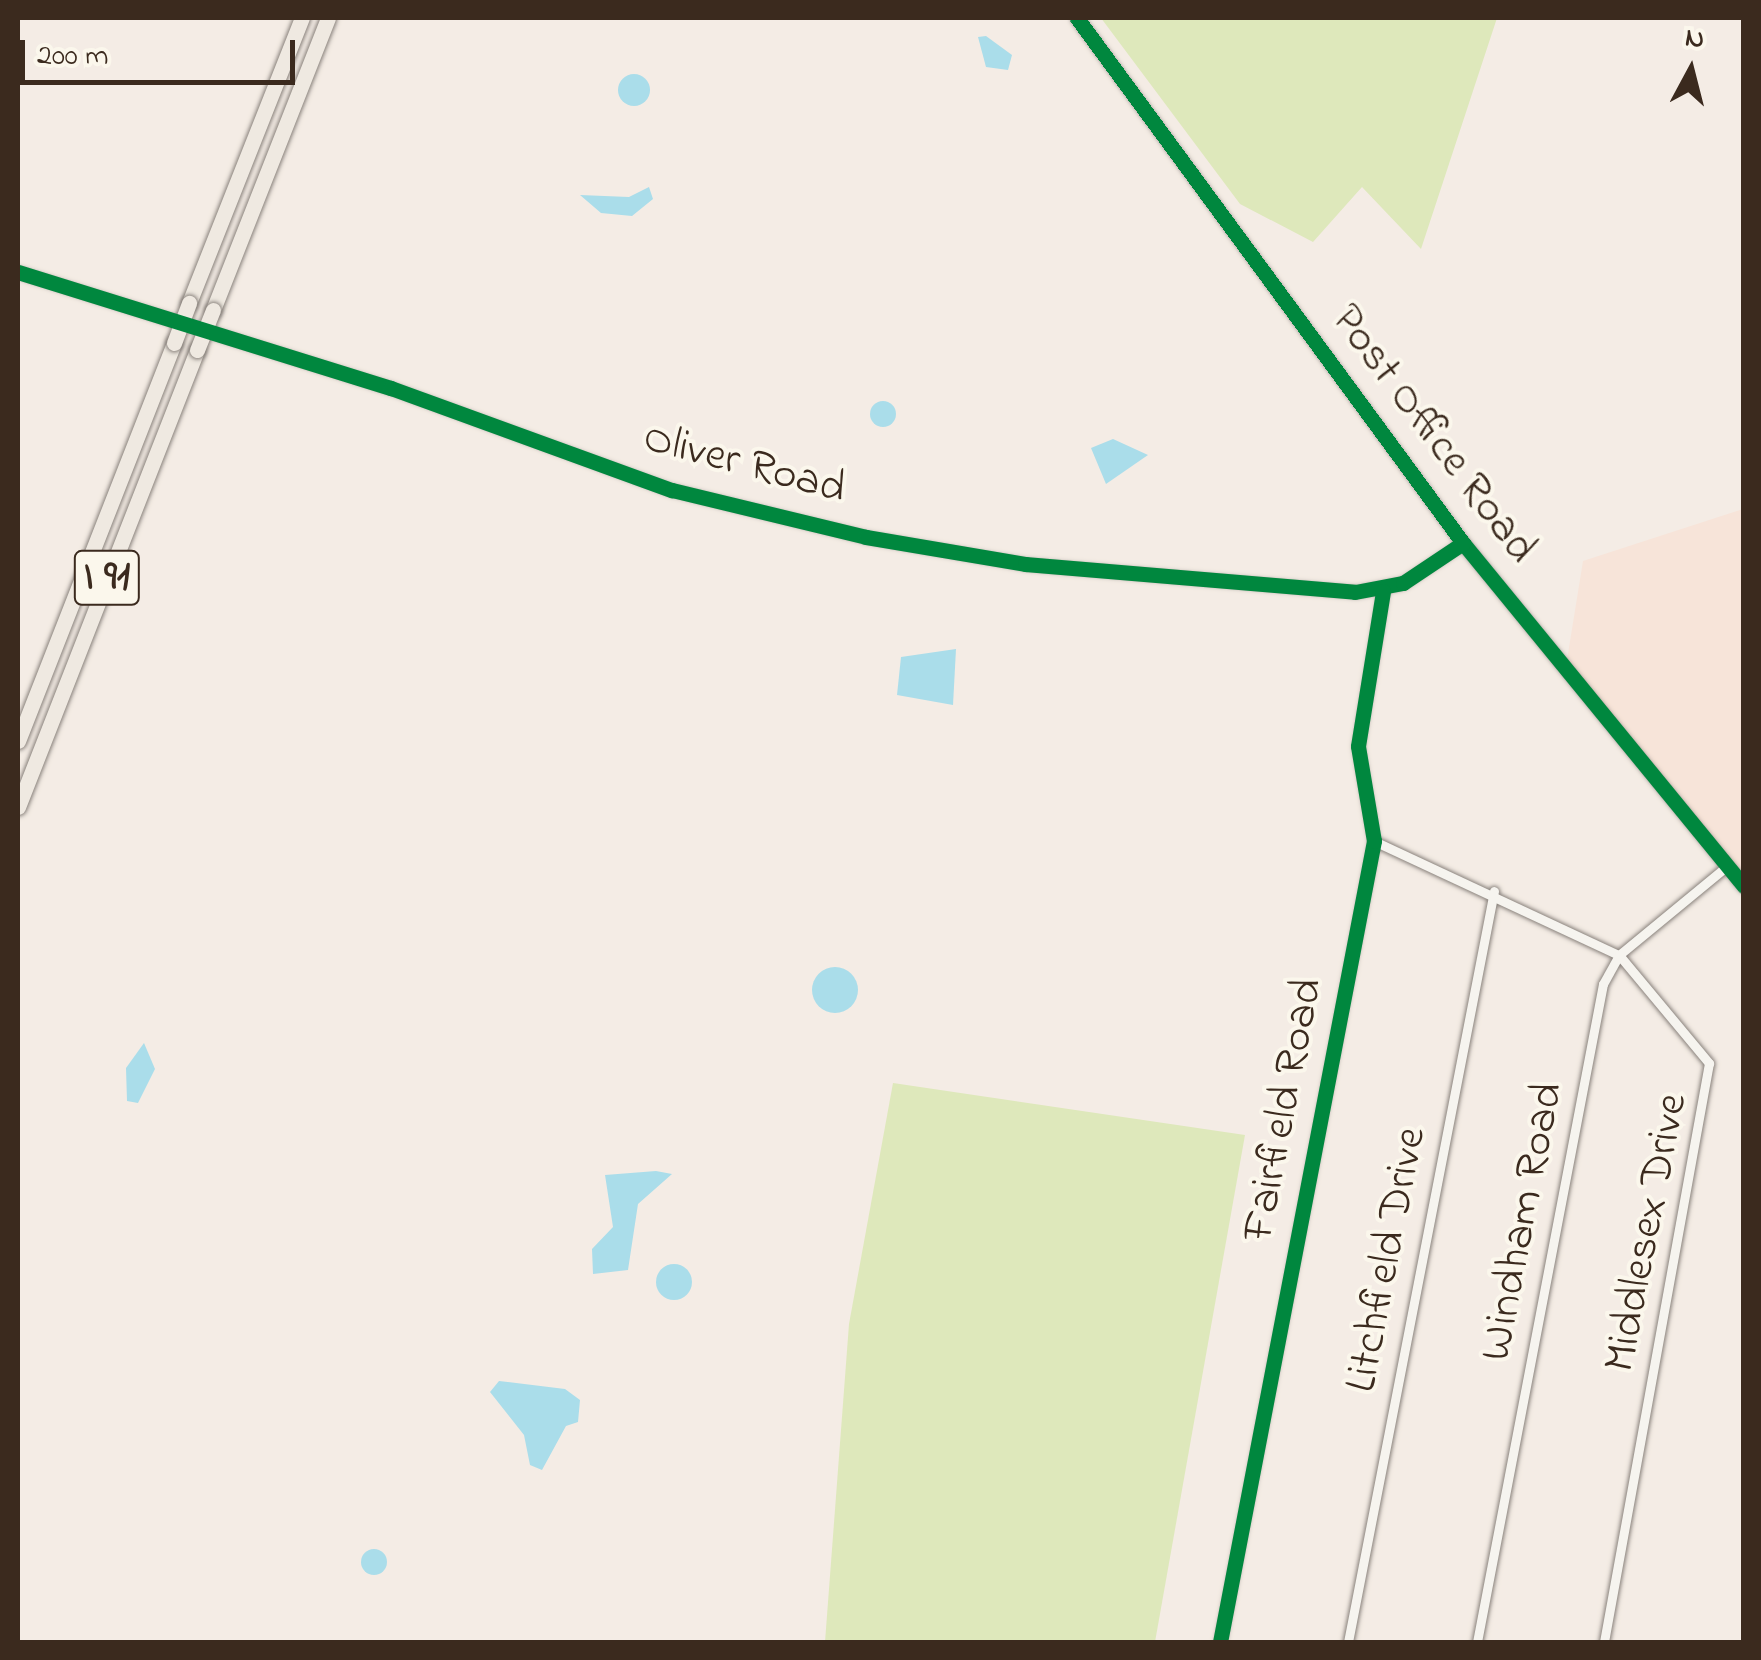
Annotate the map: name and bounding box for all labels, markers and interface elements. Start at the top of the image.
text: N [1683,18,1707,61]
scale bar [25,20,300,82]
north arrow [1641,20,1741,120]
text: 200 m [37,35,109,79]
street label: Post Office Road [1317,295,1547,575]
street label: Oliver Road [637,412,851,518]
road number: I 91 [72,541,142,615]
street label: Fairfield Road [1233,974,1337,1246]
street label: Windham Road [1471,1078,1577,1366]
street label: Middlesex Drive [1595,1089,1701,1377]
street label: Litchfield Drive [1336,1123,1440,1397]

